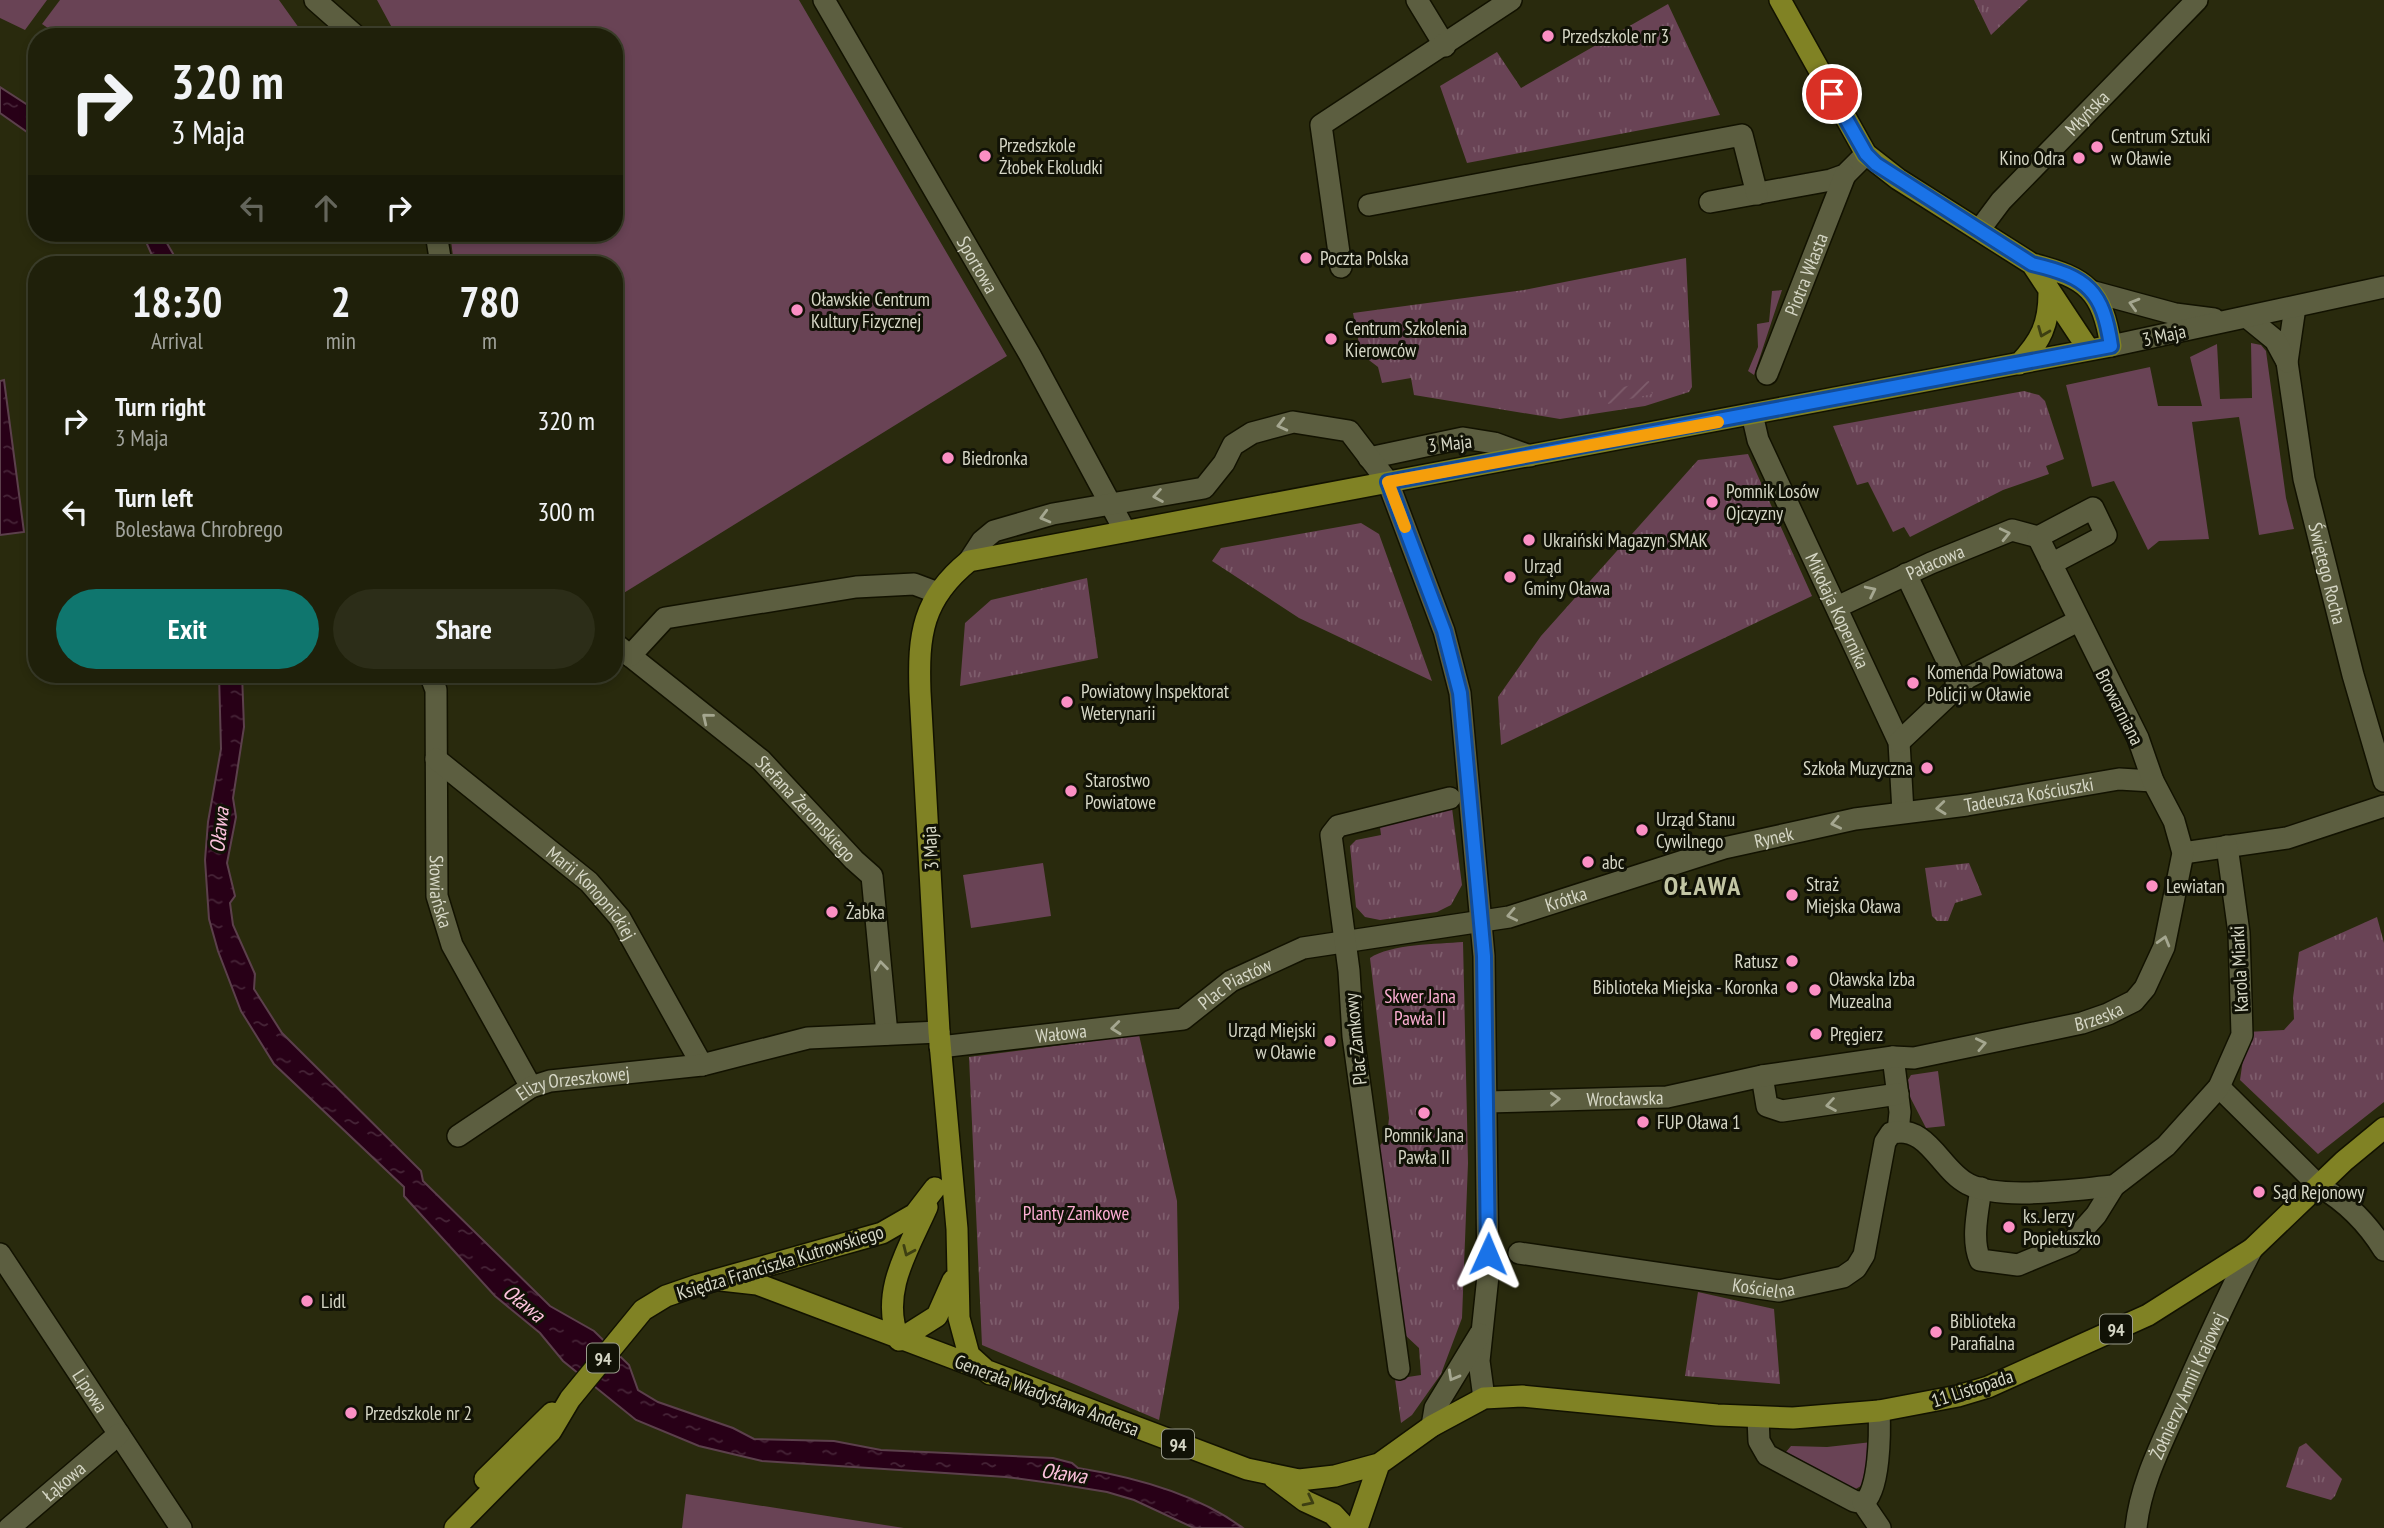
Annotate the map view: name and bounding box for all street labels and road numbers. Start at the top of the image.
street label: Młyńska [2060,85,2114,140]
street label: Piotra Własta [1779,230,1833,319]
street label: Sportowa [952,232,1004,298]
street label: 3 Maja [2140,319,2188,351]
street label: 3 Maja [1427,429,1473,457]
street label: Świętego Rocha [2303,520,2352,627]
street label: Pałacowa [1902,539,1968,585]
street label: Mikołaja Kopernika [1800,549,1875,672]
street label: Browarniana [2091,665,2149,749]
street label: Stefana Żeromskiego [751,750,861,867]
street label: Tadeusza Kościuszki [1962,772,2095,817]
street label: Rynek [1752,821,1796,853]
street label: 3 Maja [917,825,943,871]
street label: Marii Konopnickiej [542,841,642,944]
street label: Słowiańska [425,855,458,931]
street label: Krótka [1542,881,1590,917]
street label: Karola Miarki [2225,925,2253,1013]
street label: Plac Piastów [1193,952,1276,1015]
street label: Plac Zamkowy [1338,991,1372,1086]
street label: Brzeska [2072,996,2127,1036]
street label: Wałowa [1034,1018,1088,1048]
street label: Elizy Orzeszkowej [511,1061,631,1106]
street label: Wrocławska [1586,1085,1664,1111]
street label: Księdza Franciszka Kutrowskiego [674,1219,886,1305]
street label: Kościelna [1731,1272,1797,1303]
street label: Żołnierzy Armii Krajowej [2144,1308,2231,1463]
road number: 94 [2100,1314,2132,1344]
road number: 94 [587,1344,619,1372]
street label: Generała Władysława Andersa [951,1349,1143,1441]
street label: 11 Listopada [1928,1364,2016,1412]
street label: Lipowa [67,1365,113,1417]
road number: 94 [1162,1429,1194,1458]
street label: Łąkowa [37,1456,90,1506]

